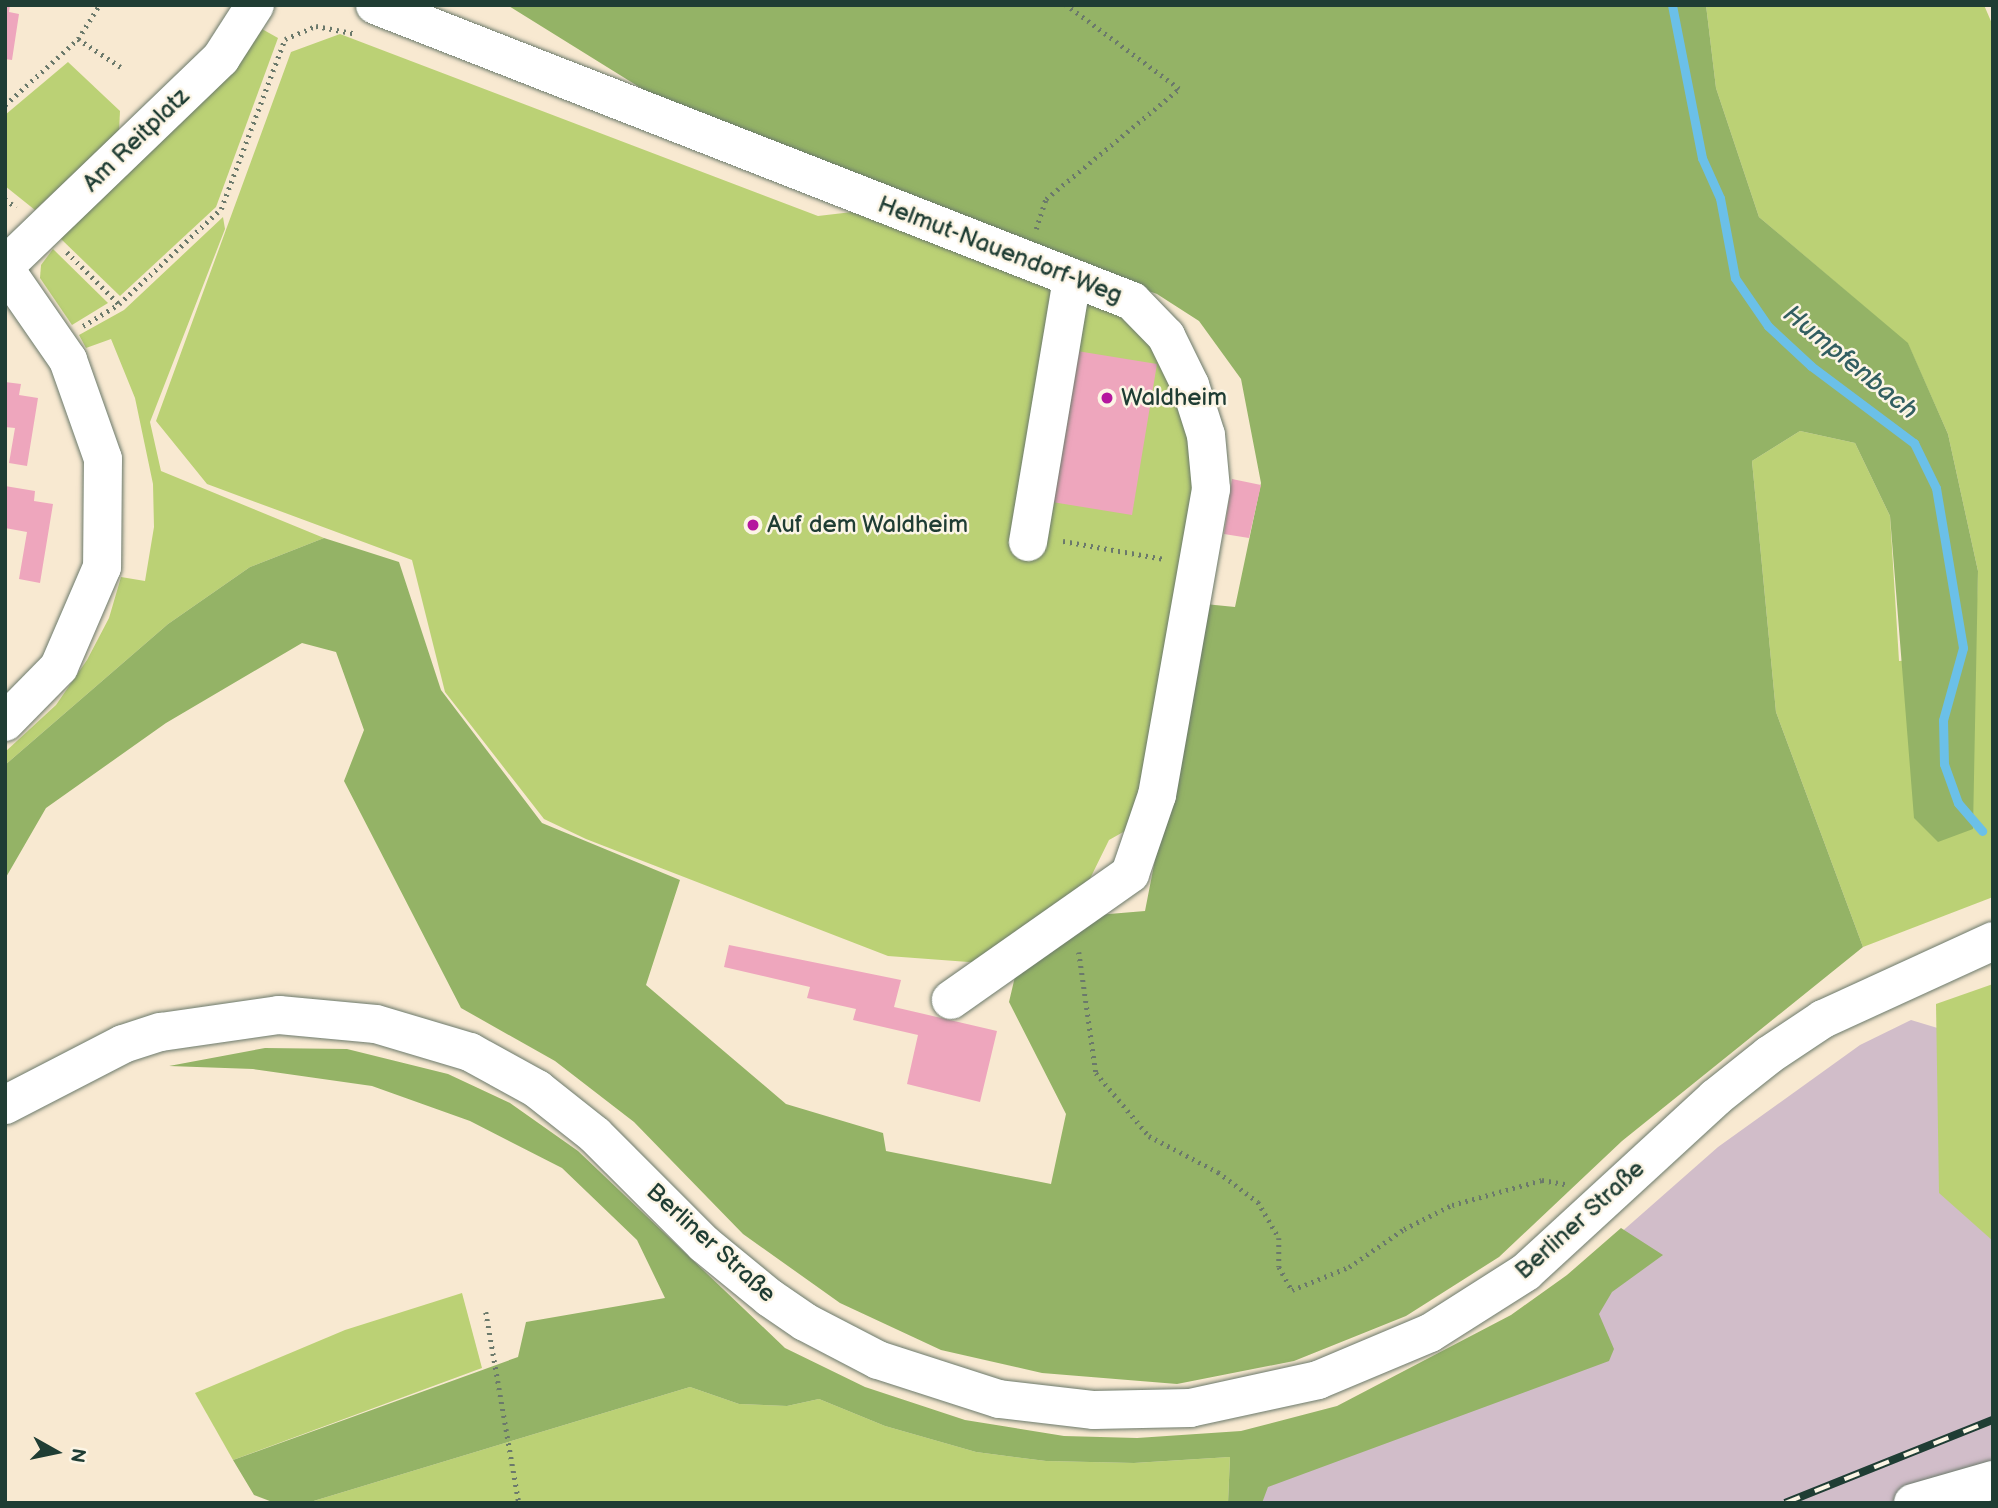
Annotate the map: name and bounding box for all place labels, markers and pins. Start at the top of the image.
place label: Waldheim [1121,384,1227,412]
marker: Waldheim [1099,390,1115,406]
place label: Auf dem Waldheim [767,511,969,539]
marker: Auf dem Waldheim [745,517,761,533]

